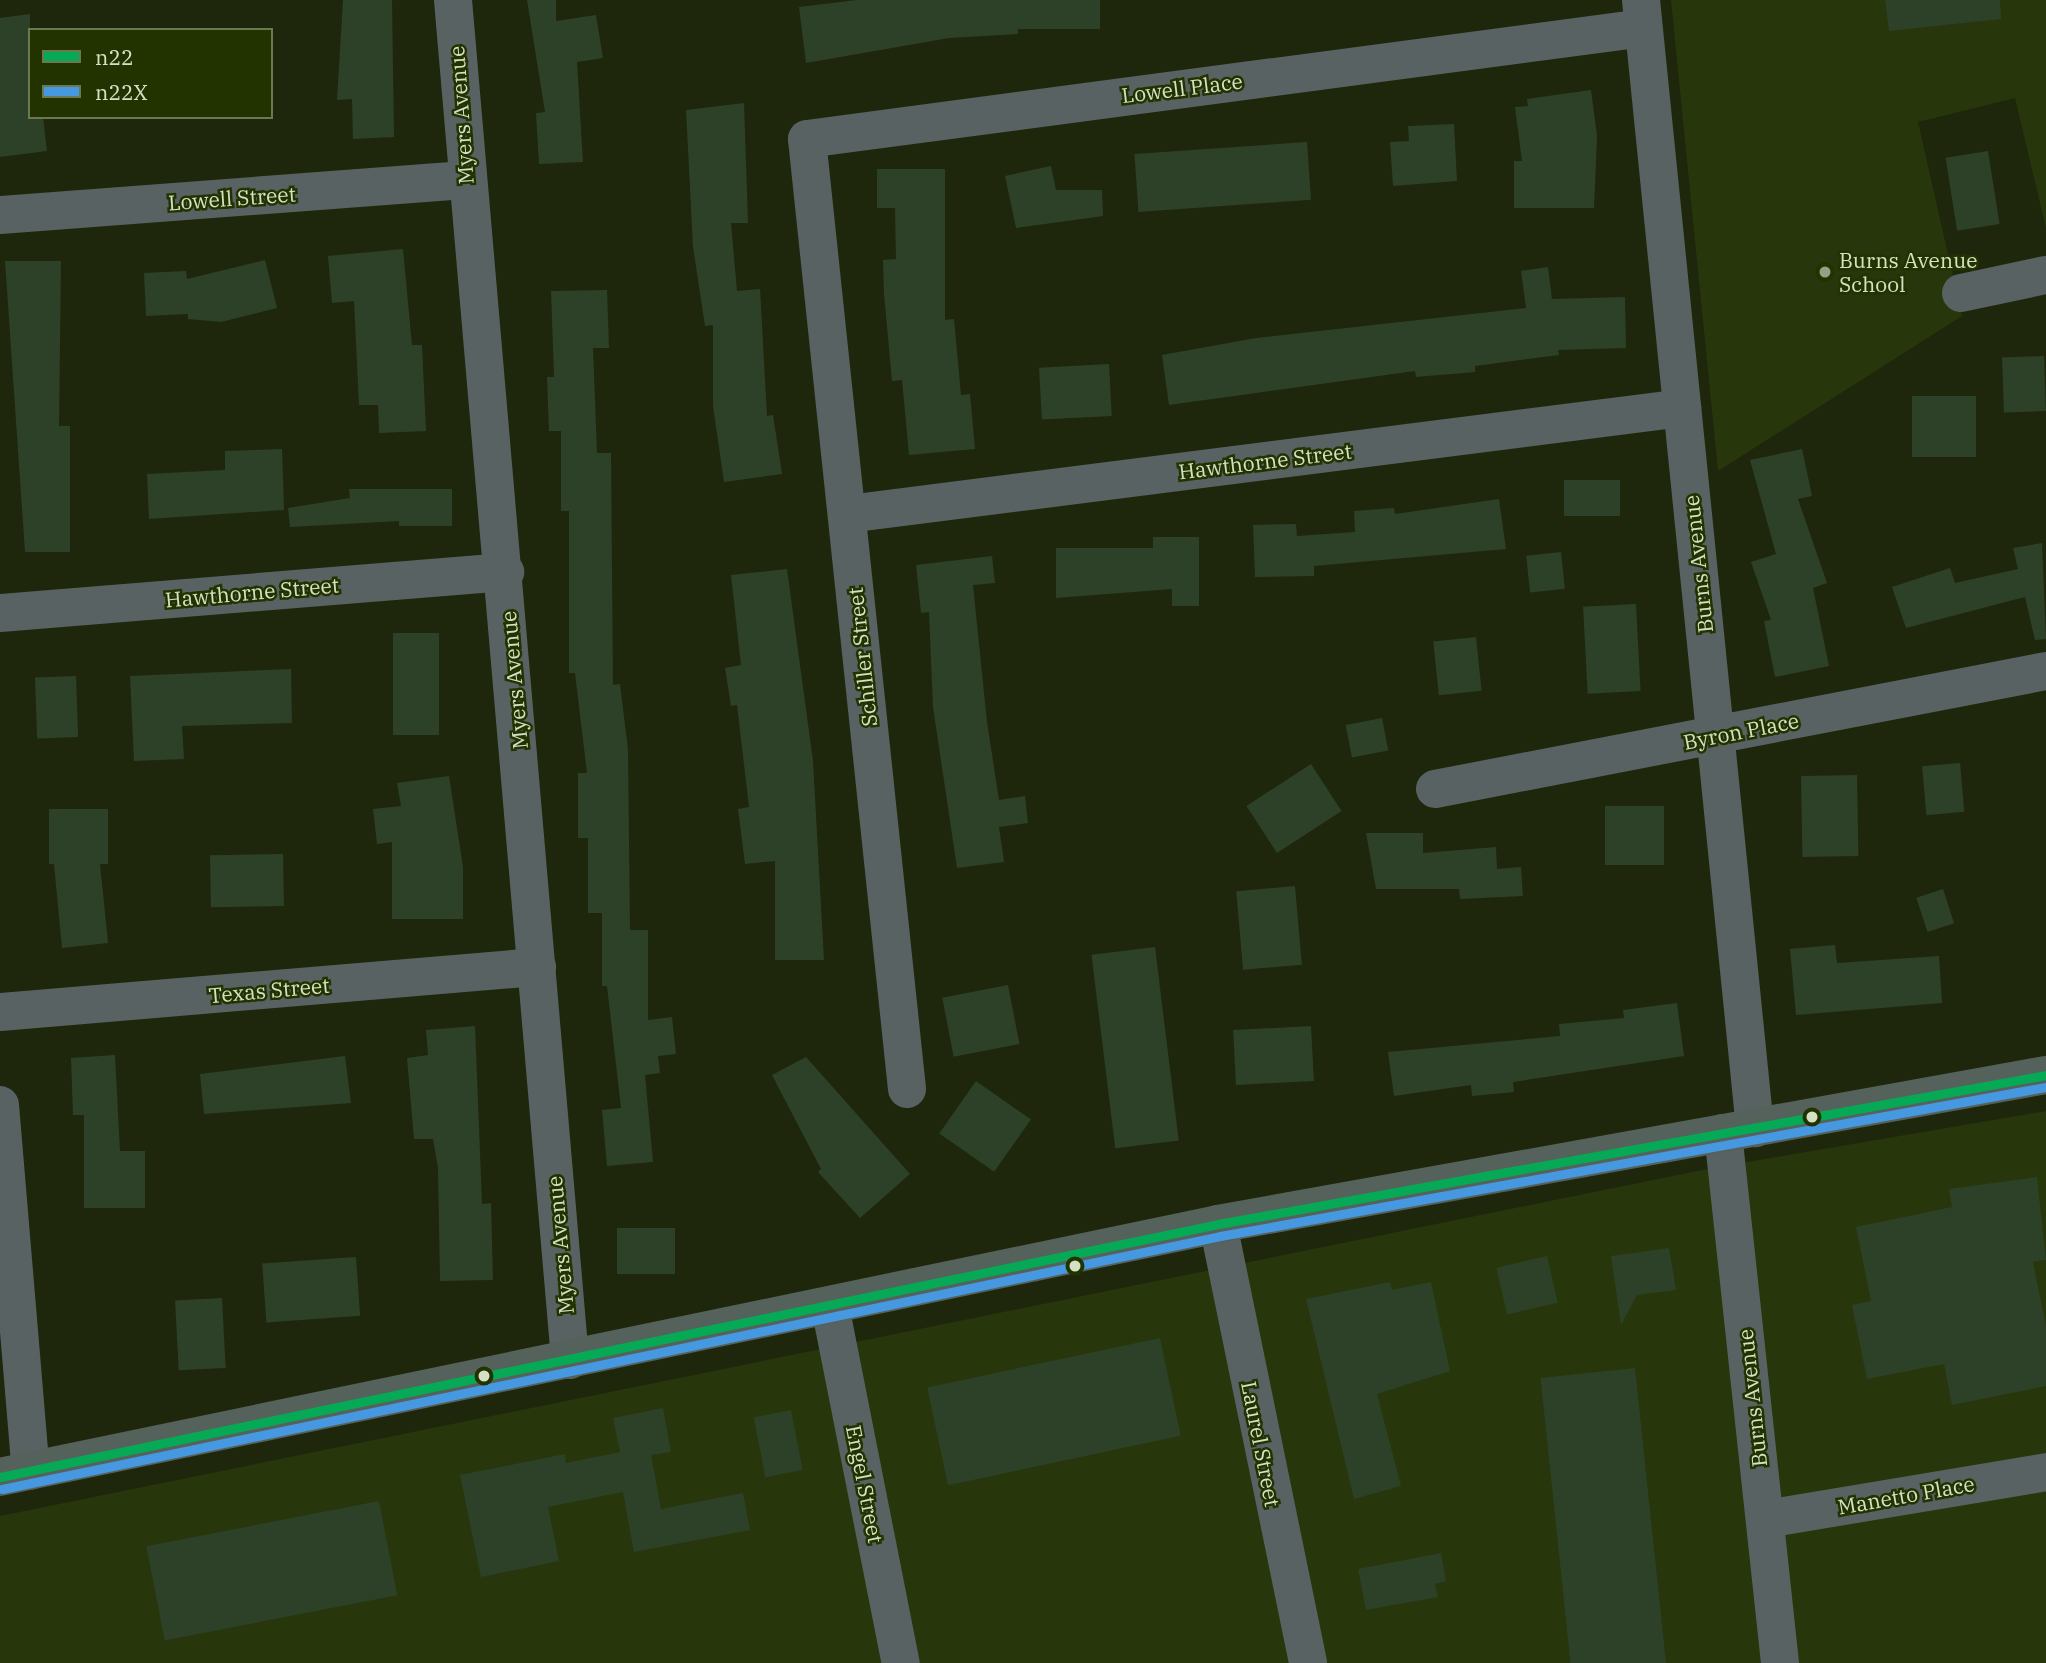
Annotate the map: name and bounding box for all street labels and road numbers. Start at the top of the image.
street label: Myers Avenue [444,45,478,185]
street label: Lowell Place [1120,68,1244,108]
street label: Lowell Street [167,181,297,215]
street label: Hawthorne Street [1177,438,1353,484]
street label: Burns Avenue [1678,494,1718,634]
street label: Hawthorne Street [164,572,340,612]
street label: Schiller Street [842,586,882,728]
street label: Myers Avenue [495,610,533,750]
street label: Byron Place [1681,707,1801,755]
street label: Texas Street [208,972,330,1008]
street label: Myers Avenue [541,1175,579,1315]
street label: Burns Avenue [1732,1328,1772,1468]
street label: Laurel Street [1236,1379,1286,1509]
street label: Engel Street [841,1423,889,1545]
street label: Manetto Place [1836,1471,1976,1519]

